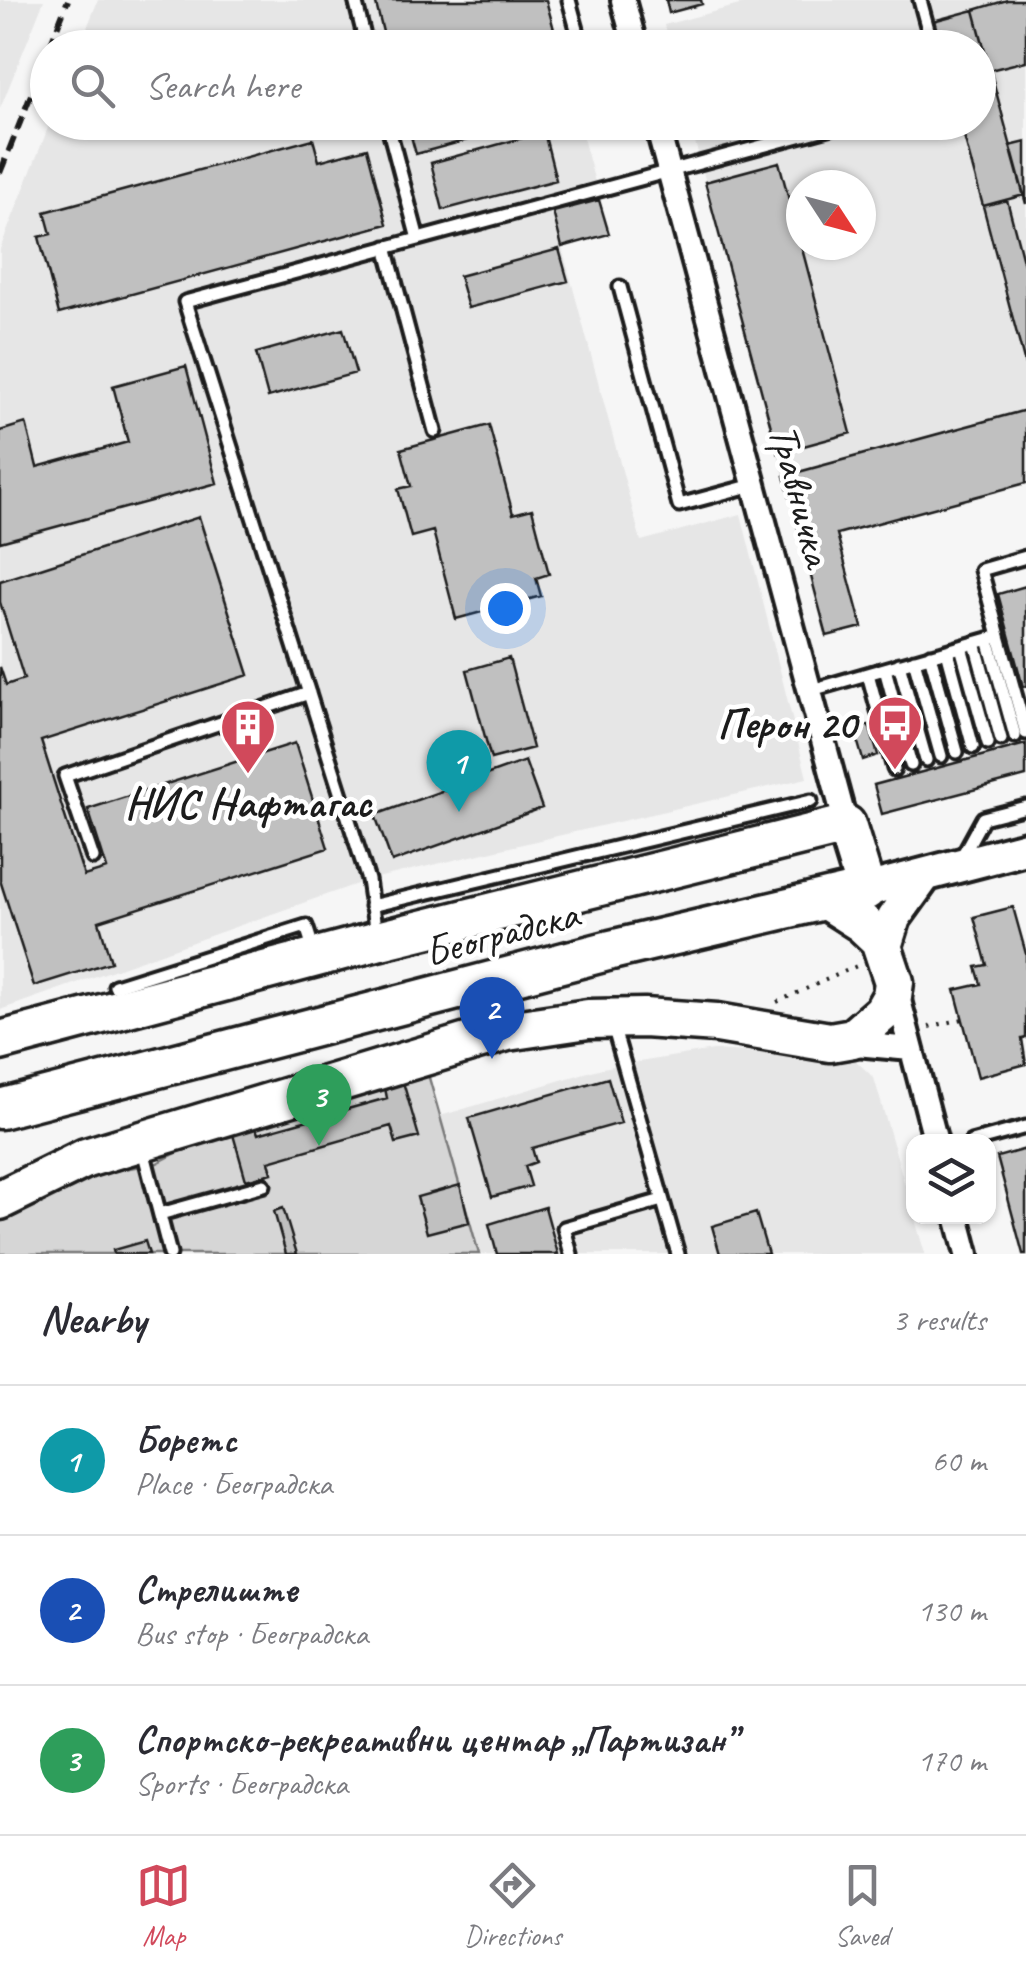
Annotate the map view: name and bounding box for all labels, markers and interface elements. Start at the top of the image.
search box [30,30,996,140]
icon: search [65,58,120,113]
text: Search here [145,62,300,109]
north arrow [786,170,876,260]
street label: Травничка [756,419,846,576]
your location [480,583,531,634]
bus stop icon: Перон 20 [865,693,925,772]
building icon: НИС Нафтагас [218,697,278,776]
place label: Перон 20 [718,698,860,751]
pin: 1 [426,730,492,812]
place label: НИС Нафтагас [125,777,374,830]
street label: Београдска [419,887,587,979]
pin: 2 [460,976,524,1059]
pin: 3 [286,1064,352,1146]
map controls [906,1134,996,1224]
button: layers [906,1134,996,1224]
text: Nearby [40,1293,146,1346]
text: 3 results [892,1299,986,1340]
text: Боретс [135,1416,237,1463]
text: 1 [65,1440,80,1481]
text: 60 m [932,1440,986,1481]
text: Place · Београдска [135,1463,332,1504]
text: Стрелиште [135,1566,298,1613]
text: 2 [65,1590,80,1631]
text: 130 m [917,1590,986,1631]
text: Bus stop · Београдска [135,1613,368,1654]
text: Спортско-рекреативни центар „Партизан” [135,1716,735,1763]
text: 3 [65,1740,80,1781]
text: 170 m [917,1740,986,1781]
text: Sports · Београдска [135,1763,348,1804]
tab: Map [136,1858,191,1953]
tab: Directions [464,1858,562,1953]
tab: Saved [835,1858,890,1953]

